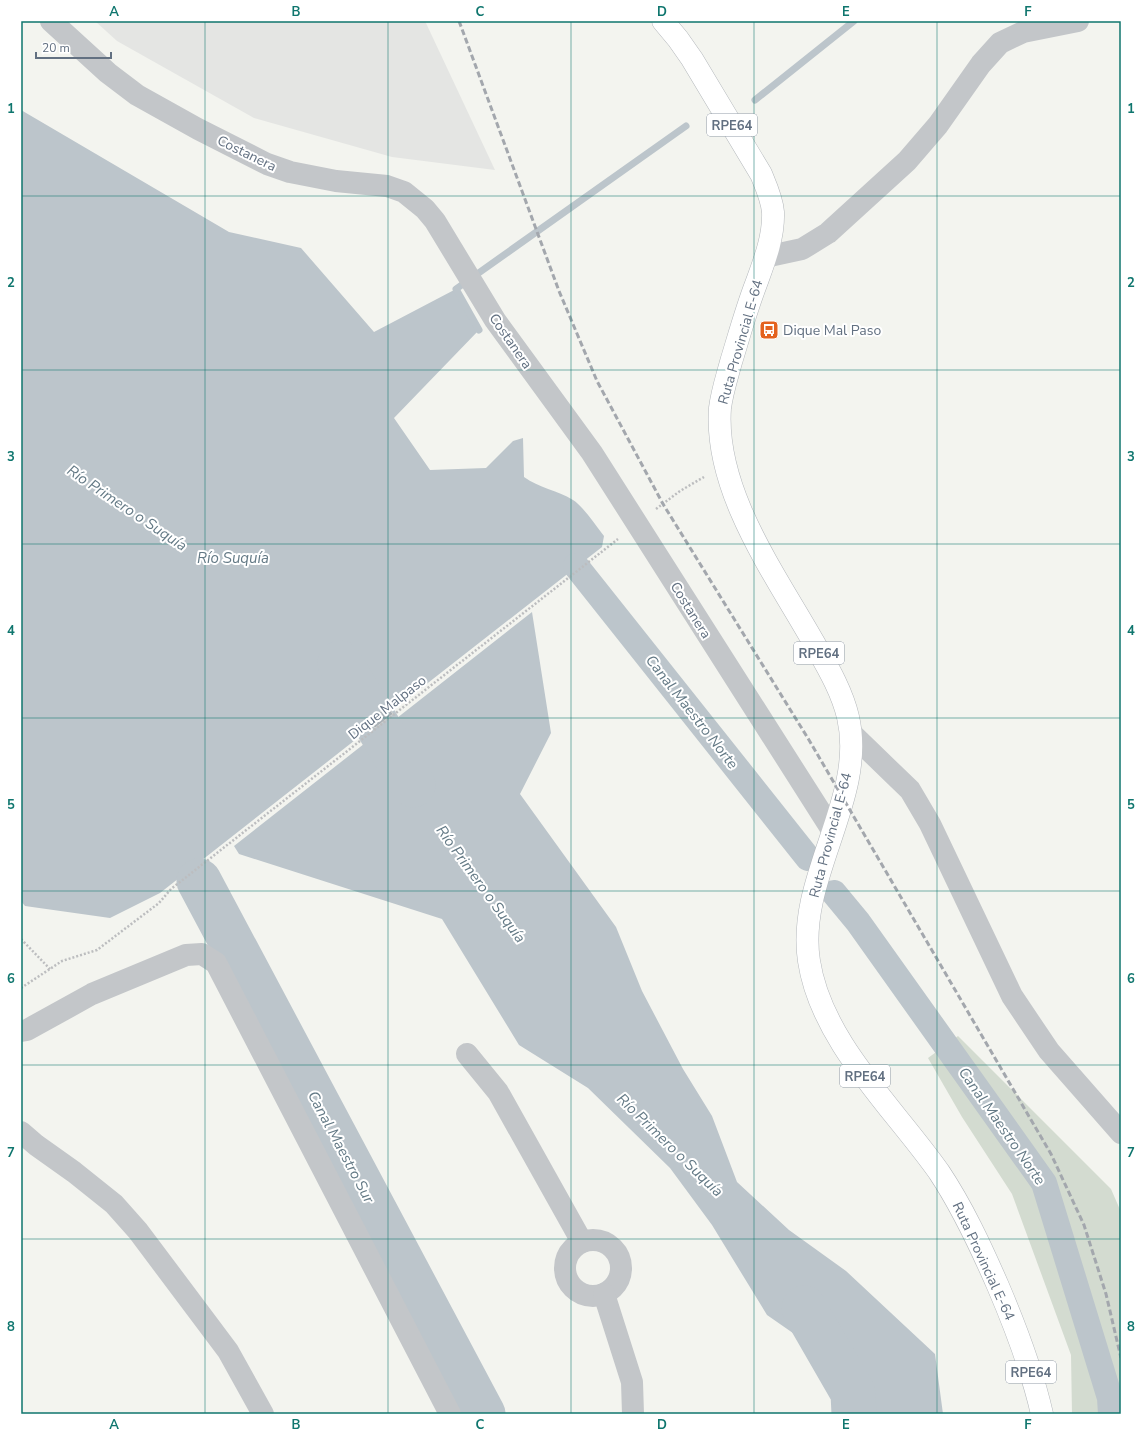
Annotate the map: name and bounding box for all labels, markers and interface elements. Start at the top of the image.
text: A [109,3,119,21]
text: B [292,3,301,21]
text: C [476,3,485,21]
text: D [657,3,667,21]
text: E [842,3,850,21]
text: F [1024,3,1032,21]
scale bar [36,34,111,60]
text: 20 m [42,40,70,56]
text: 1 [7,100,15,118]
text: 1 [1127,100,1135,118]
road number: RPE64 [707,114,757,136]
street label: Costanera [214,131,279,176]
text: 2 [7,274,15,292]
text: 2 [1127,274,1135,292]
street label: Ruta Provincial E-64 [714,278,767,407]
street label: Costanera [485,310,537,373]
bus stop icon: Dique Mal Paso [758,319,780,341]
place label: Dique Mal Paso [783,321,882,340]
text: 3 [7,448,15,466]
text: 3 [1127,448,1135,466]
water label: Río Primero o Suquía [63,460,191,556]
water label: Río Suquía [197,548,269,568]
street label: Costanera [666,578,715,642]
text: 4 [7,622,15,640]
text: 4 [1127,622,1135,640]
road number: RPE64 [794,642,844,664]
water label: Canal Maestro Norte [641,651,743,773]
street label: Dique Malpaso [344,671,430,744]
street label: Ruta Provincial E-64 [805,771,856,900]
text: 5 [7,796,15,814]
text: 5 [1127,796,1135,814]
water label: Río Primero o Suquía [432,821,530,947]
text: 6 [7,970,15,988]
text: 6 [1127,970,1135,988]
water label: Canal Maestro Norte [954,1063,1050,1189]
road number: RPE64 [840,1065,890,1087]
water label: Canal Maestro Sur [303,1087,379,1207]
water label: Río Primero o Suquía [612,1089,728,1201]
text: 7 [7,1144,15,1162]
text: 7 [1127,1144,1135,1162]
street label: Ruta Provincial E-64 [948,1199,1019,1324]
text: 8 [7,1318,15,1336]
text: 8 [1127,1318,1135,1336]
road number: RPE64 [1006,1361,1056,1383]
text: A [109,1416,119,1434]
text: B [292,1416,301,1434]
text: C [476,1416,485,1434]
text: D [657,1416,667,1434]
text: E [842,1416,850,1434]
text: F [1024,1416,1032,1434]

